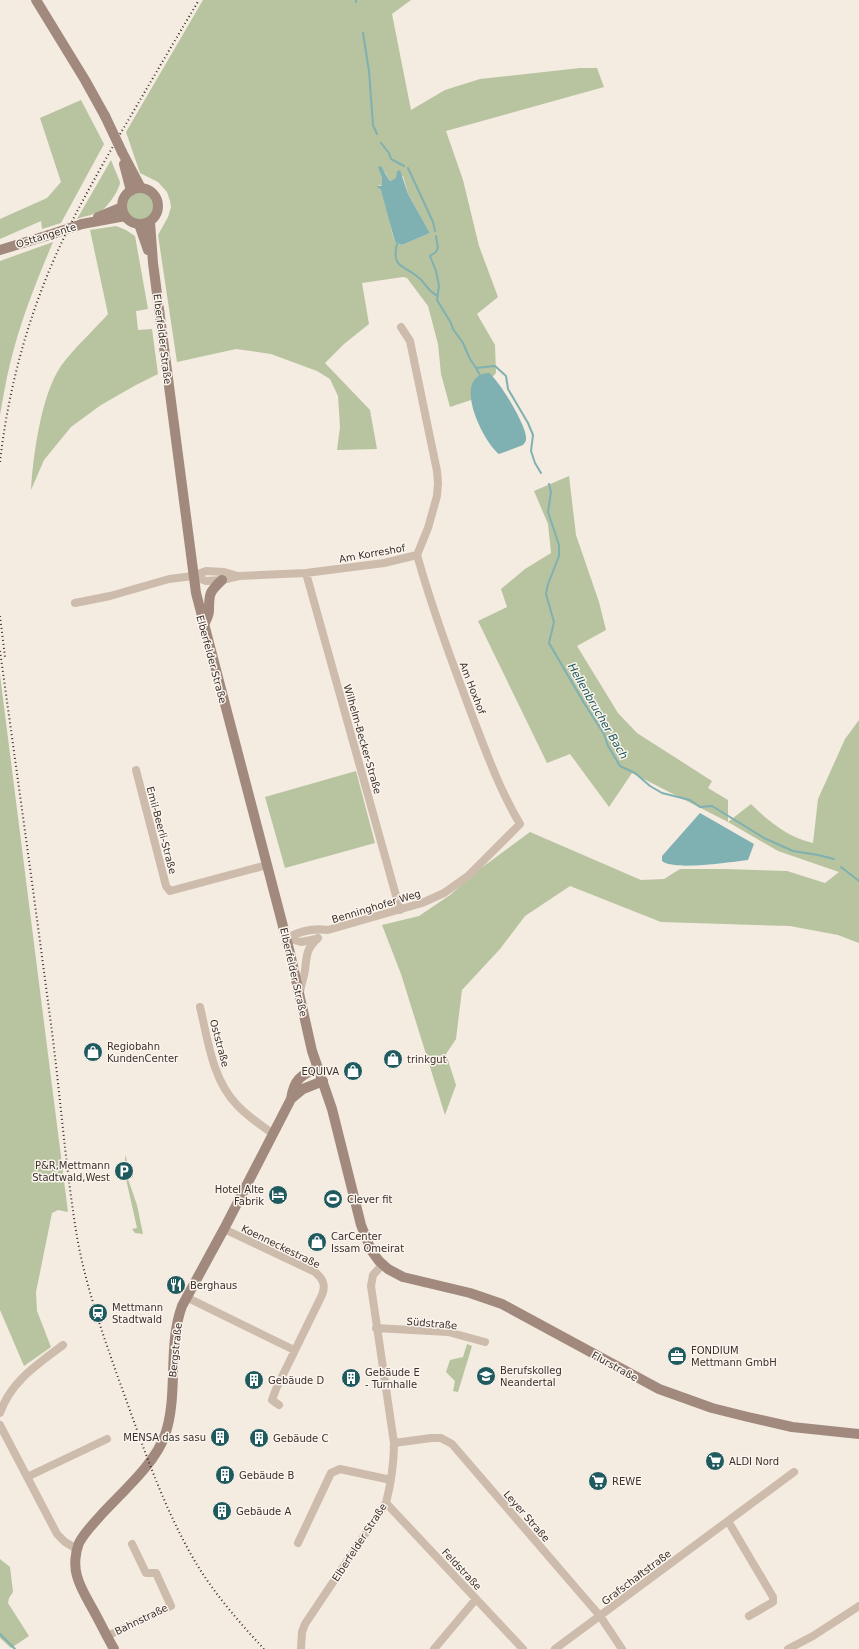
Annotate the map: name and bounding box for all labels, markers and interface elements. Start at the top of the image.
street label: Osttangente [15,221,78,250]
street label: Elberfelder Straße [152,293,174,385]
street label: Am Korreshof [338,542,407,565]
street label: Elberfelder Straße [194,614,229,704]
street label: Am Hoxhof [458,661,488,716]
water label: Hellenbrucher Bach [565,661,630,761]
street label: Wilhelm-Becker-Straße [342,683,383,795]
street label: Emil-Beerli-Straße [145,785,179,875]
street label: Benninghofer Weg [330,888,422,925]
street label: Elberfelder Straße [278,927,309,1018]
street label: Oststraße [208,1018,231,1068]
shop icon: Regiobahn KundenCenter [82,1041,104,1063]
place label: Regiobahn KundenCenter [107,1041,179,1064]
shop icon: trinkgut [382,1048,404,1070]
place label: trinkgut [407,1054,447,1065]
shop icon: EQUIVA [342,1060,364,1082]
place label: EQUIVA [302,1066,339,1077]
place label: P&R,Mettmann Stadtwald,West [32,1160,110,1183]
parking icon: P&R,Mettmann Stadtwald,West [113,1160,135,1182]
place label: Hotel Alte Fabrik [215,1184,264,1207]
hotel icon: Hotel Alte Fabrik [267,1184,289,1206]
sports icon: Clever fit [322,1188,344,1210]
place label: Clever fit [347,1194,393,1205]
street label: Koenneckestraße [240,1223,322,1270]
shop icon: CarCenter Issam Omeirat [306,1231,328,1253]
place label: CarCenter Issam Omeirat [331,1231,404,1254]
restaurant icon: Berghaus [165,1274,187,1296]
place label: Berghaus [190,1280,237,1291]
station icon: Mettmann Stadtwald [87,1302,109,1324]
place label: Mettmann Stadtwald [112,1302,163,1325]
street label: Südstraße [406,1316,458,1331]
street label: Bergstraße [167,1322,184,1378]
office icon: FONDIUM Mettmann GmbH [666,1345,688,1367]
place label: FONDIUM Mettmann GmbH [691,1345,777,1368]
street label: Flurstraße [590,1349,640,1384]
school or university icon: Berufskolleg Neandertal [475,1365,497,1387]
place label: Berufskolleg Neandertal [500,1365,562,1388]
building icon: Gebäude E - Turnhalle [340,1367,362,1389]
place label: Gebäude E - Turnhalle [365,1367,420,1390]
building icon: Gebäude D [243,1369,265,1391]
place label: Gebäude D [268,1375,324,1386]
building icon: MENSA das sasu [209,1426,231,1448]
building icon: Gebäude C [248,1427,270,1449]
place label: MENSA das sasu [123,1432,206,1443]
place label: Gebäude C [273,1433,328,1444]
supermarket icon: ALDI Nord [704,1450,726,1472]
place label: ALDI Nord [729,1456,779,1467]
building icon: Gebäude B [214,1464,236,1486]
place label: Gebäude B [239,1470,294,1481]
supermarket icon: REWE [587,1470,609,1492]
place label: REWE [612,1476,641,1487]
street label: Leyer Straße [502,1489,552,1544]
building icon: Gebäude A [211,1500,233,1522]
street label: Elberfelder Straße [330,1501,389,1583]
place label: Gebäude A [236,1506,291,1517]
street label: Feldstraße [440,1546,483,1592]
street label: Grafschaftstraße [600,1548,673,1607]
street label: Bahnstraße [113,1602,169,1637]

